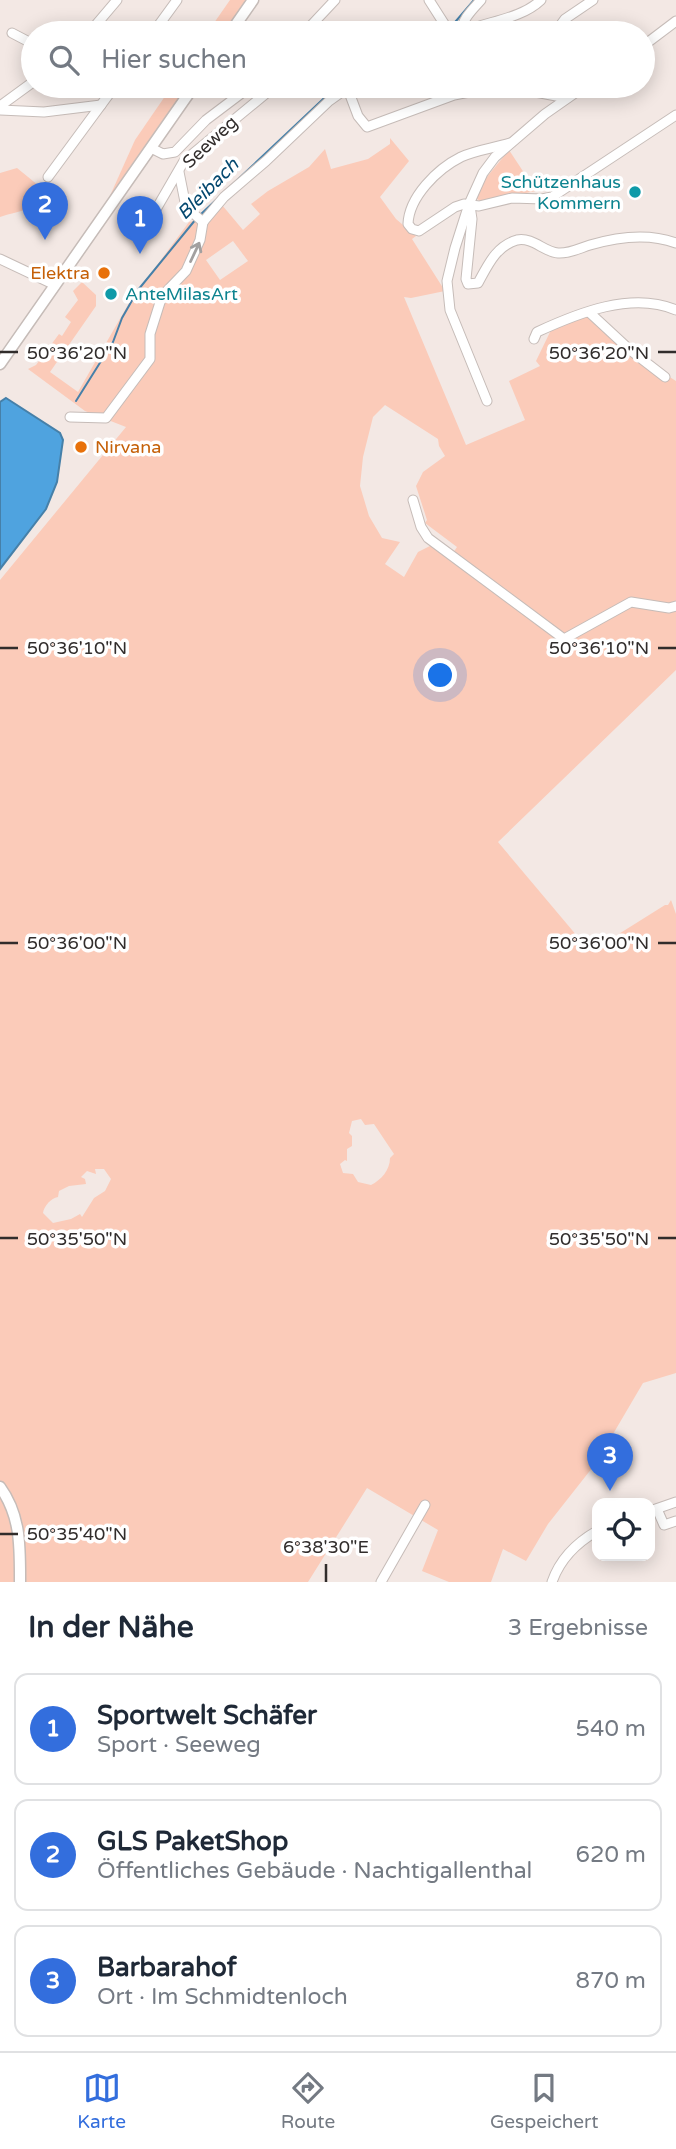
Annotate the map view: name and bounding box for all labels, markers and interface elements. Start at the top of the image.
search box [21,21,655,98]
icon: search [45,41,83,79]
text: Hier suchen [101,44,247,75]
street label: Seeweg [178,111,242,173]
water label: Bleibach [173,153,244,224]
place label: Schützenhaus Kommern [501,171,621,214]
pin: 2 [22,182,68,240]
marker: Schützenhaus Kommern [627,184,643,200]
pin: 1 [117,196,163,254]
one-way arrow [189,241,202,263]
place label: Elektra [30,262,90,284]
marker: Elektra [96,265,112,281]
place label: AnteMilasArt [125,283,238,305]
marker: AnteMilasArt [103,286,119,302]
text: 50°36'20"N [27,342,127,364]
text: 50°36'20"N [549,342,649,364]
place label: Nirvana [95,436,161,458]
marker: Nirvana [73,439,89,455]
text: 50°36'10"N [27,637,127,659]
text: 50°36'10"N [549,637,649,659]
your location [423,658,457,692]
text: 50°36'00"N [27,932,127,954]
text: 50°36'00"N [549,932,649,954]
text: 50°35'50"N [27,1228,127,1250]
text: 50°35'50"N [549,1228,649,1250]
pin: 3 [587,1433,633,1491]
map controls [592,1498,655,1561]
button: locate [592,1498,655,1561]
text: 50°35'40"N [27,1523,127,1545]
text: 6°38'30"E [283,1536,369,1558]
text: In der Nähe [28,1609,194,1646]
text: 3 Ergebnisse [508,1614,648,1642]
text: Sportwelt Schäfer [97,1700,317,1731]
text: 1 [46,1715,60,1743]
text: 540 m [576,1715,646,1743]
text: Sport · Seeweg [97,1731,261,1759]
text: GLS PaketShop [97,1826,288,1857]
text: 2 [46,1841,60,1869]
text: 620 m [576,1841,646,1869]
text: Öffentliches Gebäude · Nachtigallenthal [97,1857,532,1885]
text: Barbarahof [97,1952,237,1983]
text: 3 [46,1967,60,1995]
text: 870 m [576,1967,646,1995]
text: Ort · Im Schmidtenloch [97,1983,348,2011]
tab: Karte [77,2069,126,2133]
tab: Route [281,2069,335,2133]
tab: Gespeichert [490,2069,599,2133]

